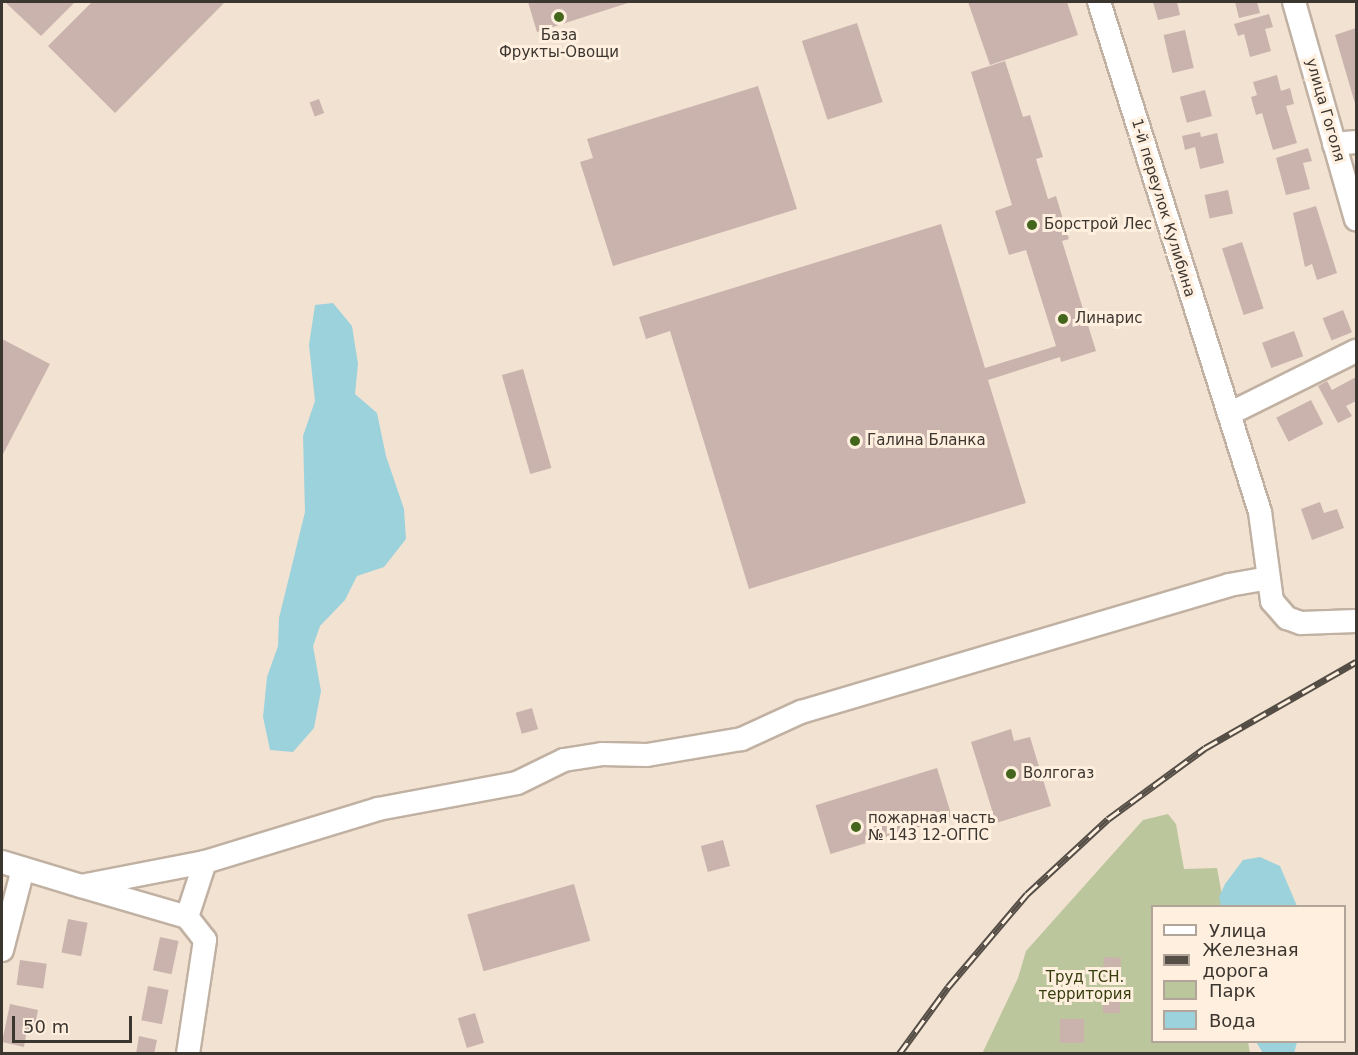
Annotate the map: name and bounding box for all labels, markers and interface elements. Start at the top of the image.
marker: База Фрукты-Овощи [552,10,566,24]
place label: База Фрукты-Овощи [499,26,619,61]
street label: улица Гоголя [1302,56,1348,164]
street label: 1-й переулок Кулибина [1127,117,1199,299]
place label: Борстрой Лес [1044,216,1152,234]
marker: Борстрой Лес [1025,218,1039,232]
place label: Линарис [1075,310,1143,328]
marker: Линарис [1056,312,1070,326]
place label: Галина Бланка [867,432,986,450]
marker: Галина Бланка [848,434,862,448]
place label: Волгогаз [1023,765,1094,783]
marker: Волгогаз [1004,767,1018,781]
place label: пожарная часть № 143 12-ОГПС [868,809,996,844]
marker: пожарная часть № 143 12-ОГПС [849,820,863,834]
legend [1151,905,1346,1043]
text: Улица [1209,920,1266,941]
text: Железная дорога [1202,939,1299,981]
park label: Труд ТСН. территория [1039,968,1131,1003]
text: Парк [1209,980,1256,1001]
scale bar [15,1004,135,1042]
text: Вода [1209,1010,1256,1031]
text: 50 m [23,1016,69,1037]

